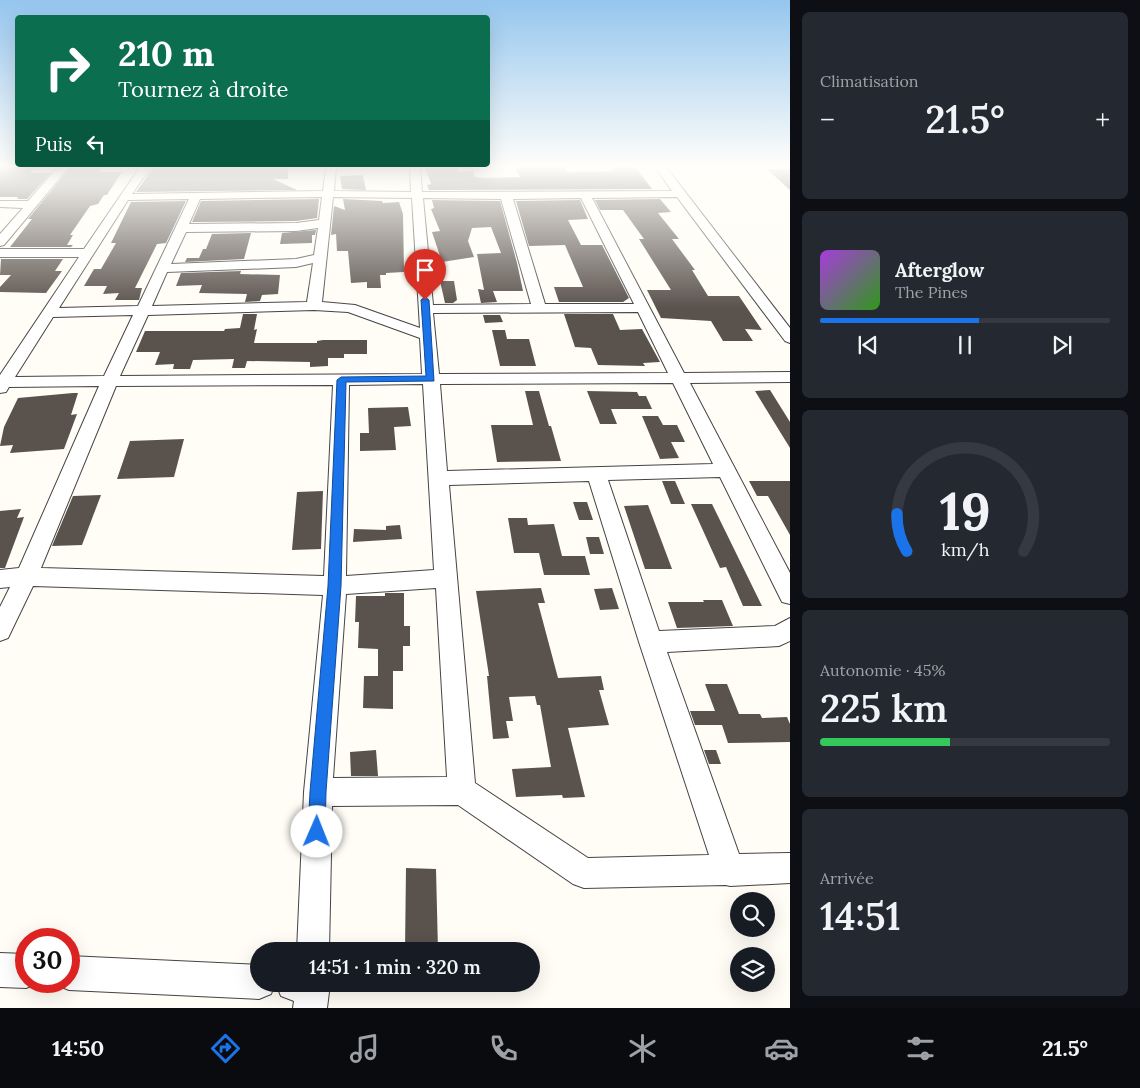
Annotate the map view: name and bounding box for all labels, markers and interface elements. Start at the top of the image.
text: 210 m [118,31,215,76]
icon: right [35,35,100,100]
text: Climatisation [820,71,918,91]
text: Tournez à droite [118,75,288,103]
text: 21.5° [925,95,1005,143]
text: − [820,102,835,138]
text: + [1095,102,1110,138]
icon: left [82,130,110,158]
text: Puis [35,132,72,156]
pin [404,249,446,300]
icon: arrive [411,256,439,284]
text: Afterglow [895,258,984,282]
text: The Pines [895,282,968,302]
icon: previous [854,331,882,359]
icon: pause [951,331,979,359]
icon: next [1048,331,1076,359]
text: 19 [939,478,991,544]
text: km/h [941,538,989,561]
text: Autonomie · 45% [820,660,945,680]
text: 225 km [820,684,948,732]
position arrow [290,805,342,857]
text: Arrivée [820,868,874,888]
map controls [730,892,775,992]
button: search [730,892,775,937]
text: 14:51 [820,892,901,940]
speed limit sign: 30 [15,928,80,993]
button: layers [730,947,775,992]
text: 14:51 · 1 min · 320 m [309,955,481,979]
icon: directions [208,1031,243,1066]
icon: music [347,1031,382,1066]
icon: phone [486,1031,521,1066]
icon: climate [625,1031,660,1066]
icon: car [764,1031,799,1066]
icon: filters [903,1031,938,1066]
text: 14:50 [52,1034,104,1062]
text: 21.5° [1042,1034,1088,1062]

